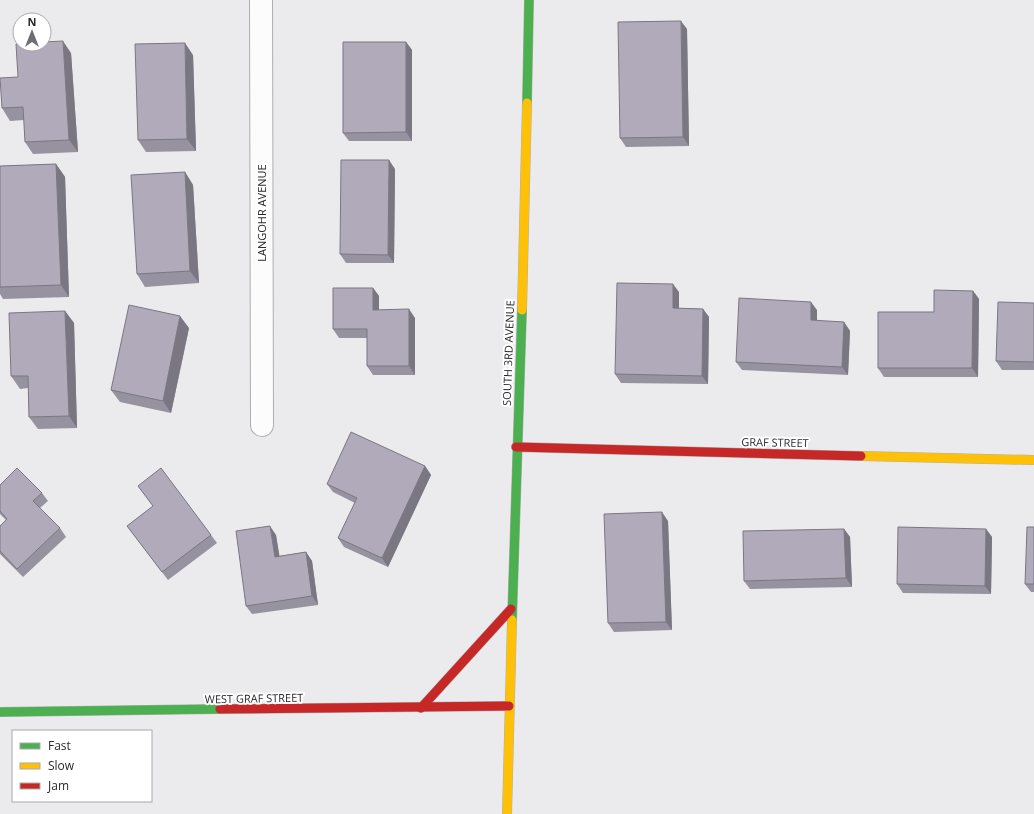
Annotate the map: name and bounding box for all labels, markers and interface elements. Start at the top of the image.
north arrow [12,12,52,52]
text: N [28,14,36,29]
street label: LANGOHR AVENUE [254,164,269,262]
street label: SOUTH 3RD AVENUE [499,300,517,406]
street label: GRAF STREET [741,434,809,450]
street label: WEST GRAF STREET [205,690,303,706]
legend [12,730,152,802]
text: Fast [48,737,71,754]
text: Slow [48,757,75,774]
text: Jam [47,777,69,794]

